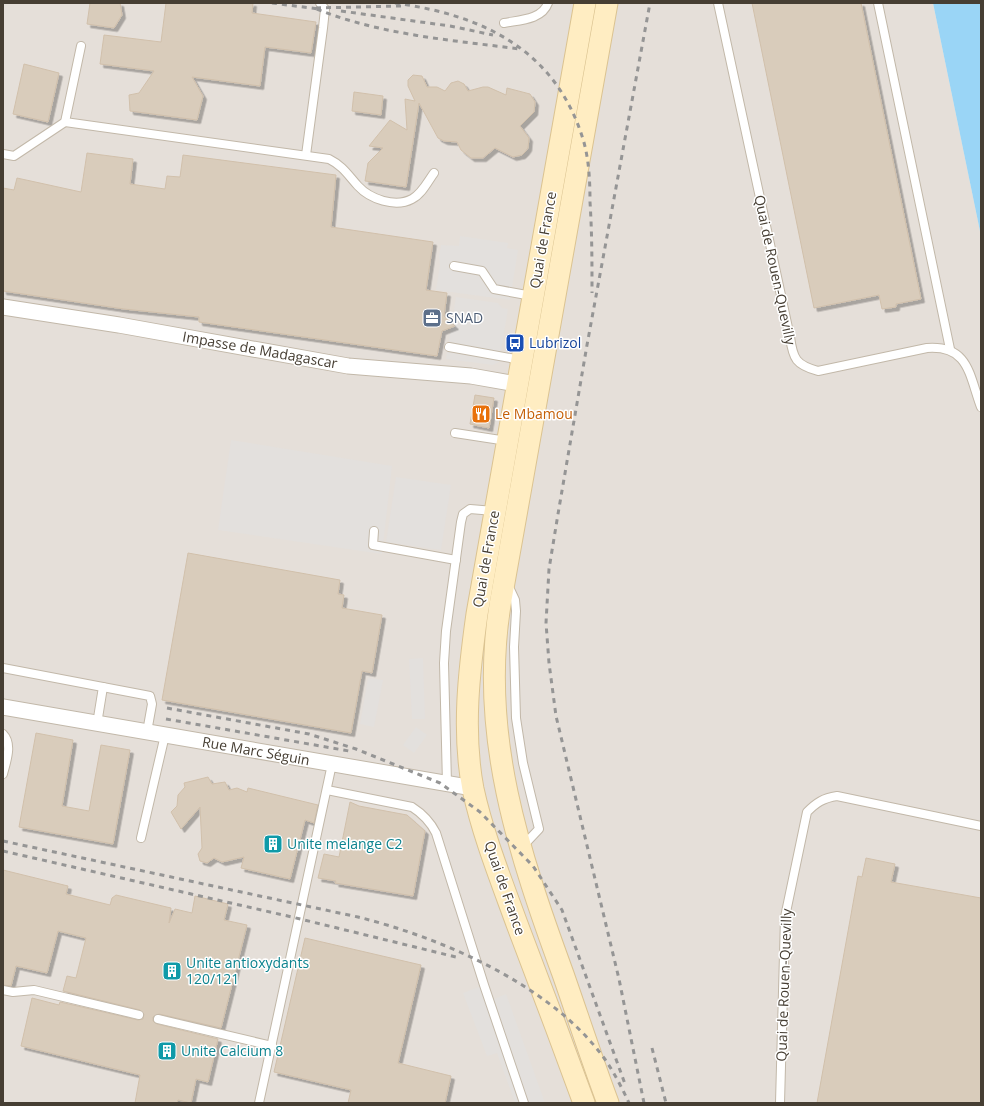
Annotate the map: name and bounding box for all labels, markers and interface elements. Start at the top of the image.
street label: Quai de France [525,190,560,290]
street label: Quai de Rouen-Quevilly [750,193,801,348]
office icon: SNAD [421,307,443,329]
place label: SNAD [446,308,483,327]
street label: Impasse de Madagascar [181,327,339,373]
bus stop icon: Lubrizol [504,332,526,354]
place label: Lubrizol [529,333,581,352]
restaurant icon: Le Mbamou [470,403,492,425]
place label: Le Mbamou [495,404,573,423]
street label: Quai de France [468,509,503,609]
street label: Rue Marc Séguin [201,732,311,769]
building icon: Unite melange C2 [262,833,284,855]
place label: Unite melange C2 [287,834,402,853]
street label: Quai de France [480,838,531,938]
street label: Quai de Rouen-Quevilly [771,907,796,1062]
place label: Unite antioxydants 120/121 [186,953,309,988]
building icon: Unite antioxydants 120/121 [161,960,183,982]
building icon: Unite Calcium 8 [156,1040,178,1062]
place label: Unite Calcium 8 [181,1041,283,1060]

